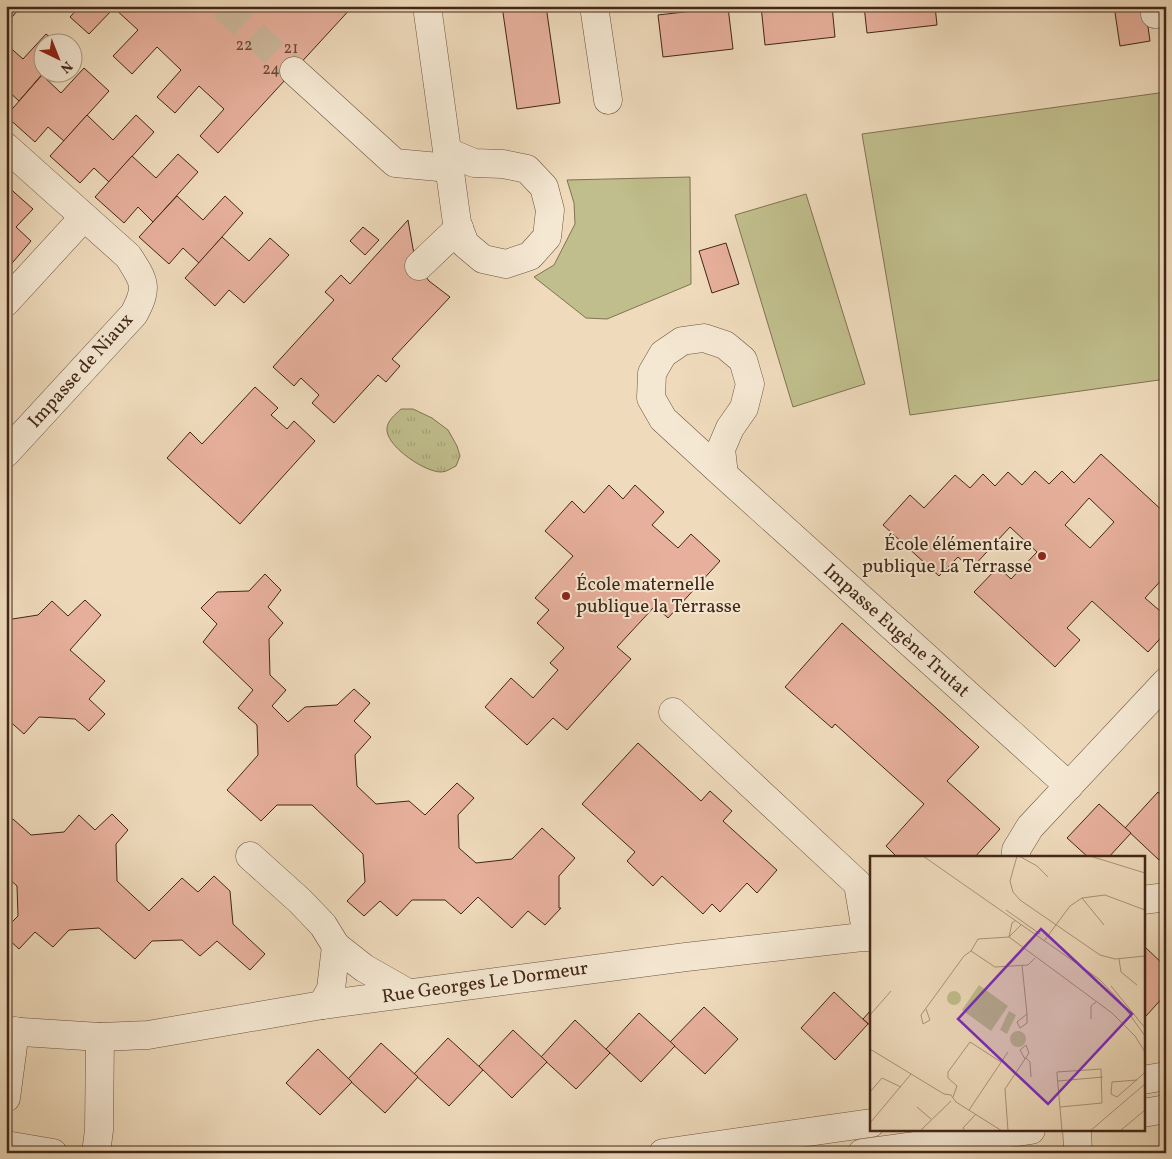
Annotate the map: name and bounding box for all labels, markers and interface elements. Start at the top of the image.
north arrow [32,32,82,82]
house number: 22 [235,35,253,57]
house number: 21 [284,38,298,60]
text: N [56,56,76,77]
house number: 24 [262,59,280,81]
street label: Impasse de Niaux [22,308,140,434]
place label: École élémentaire publique La Terrasse [862,532,1032,580]
marker: École élémentaire publique La Terrasse [1036,550,1048,562]
street label: Impasse Eugène Trutat [817,558,975,704]
place label: École maternelle publique la Terrasse [576,572,741,620]
marker: École maternelle publique la Terrasse [560,590,572,602]
inset map [870,856,1144,1132]
street label: Rue Georges Le Dormeur [380,956,590,1010]

